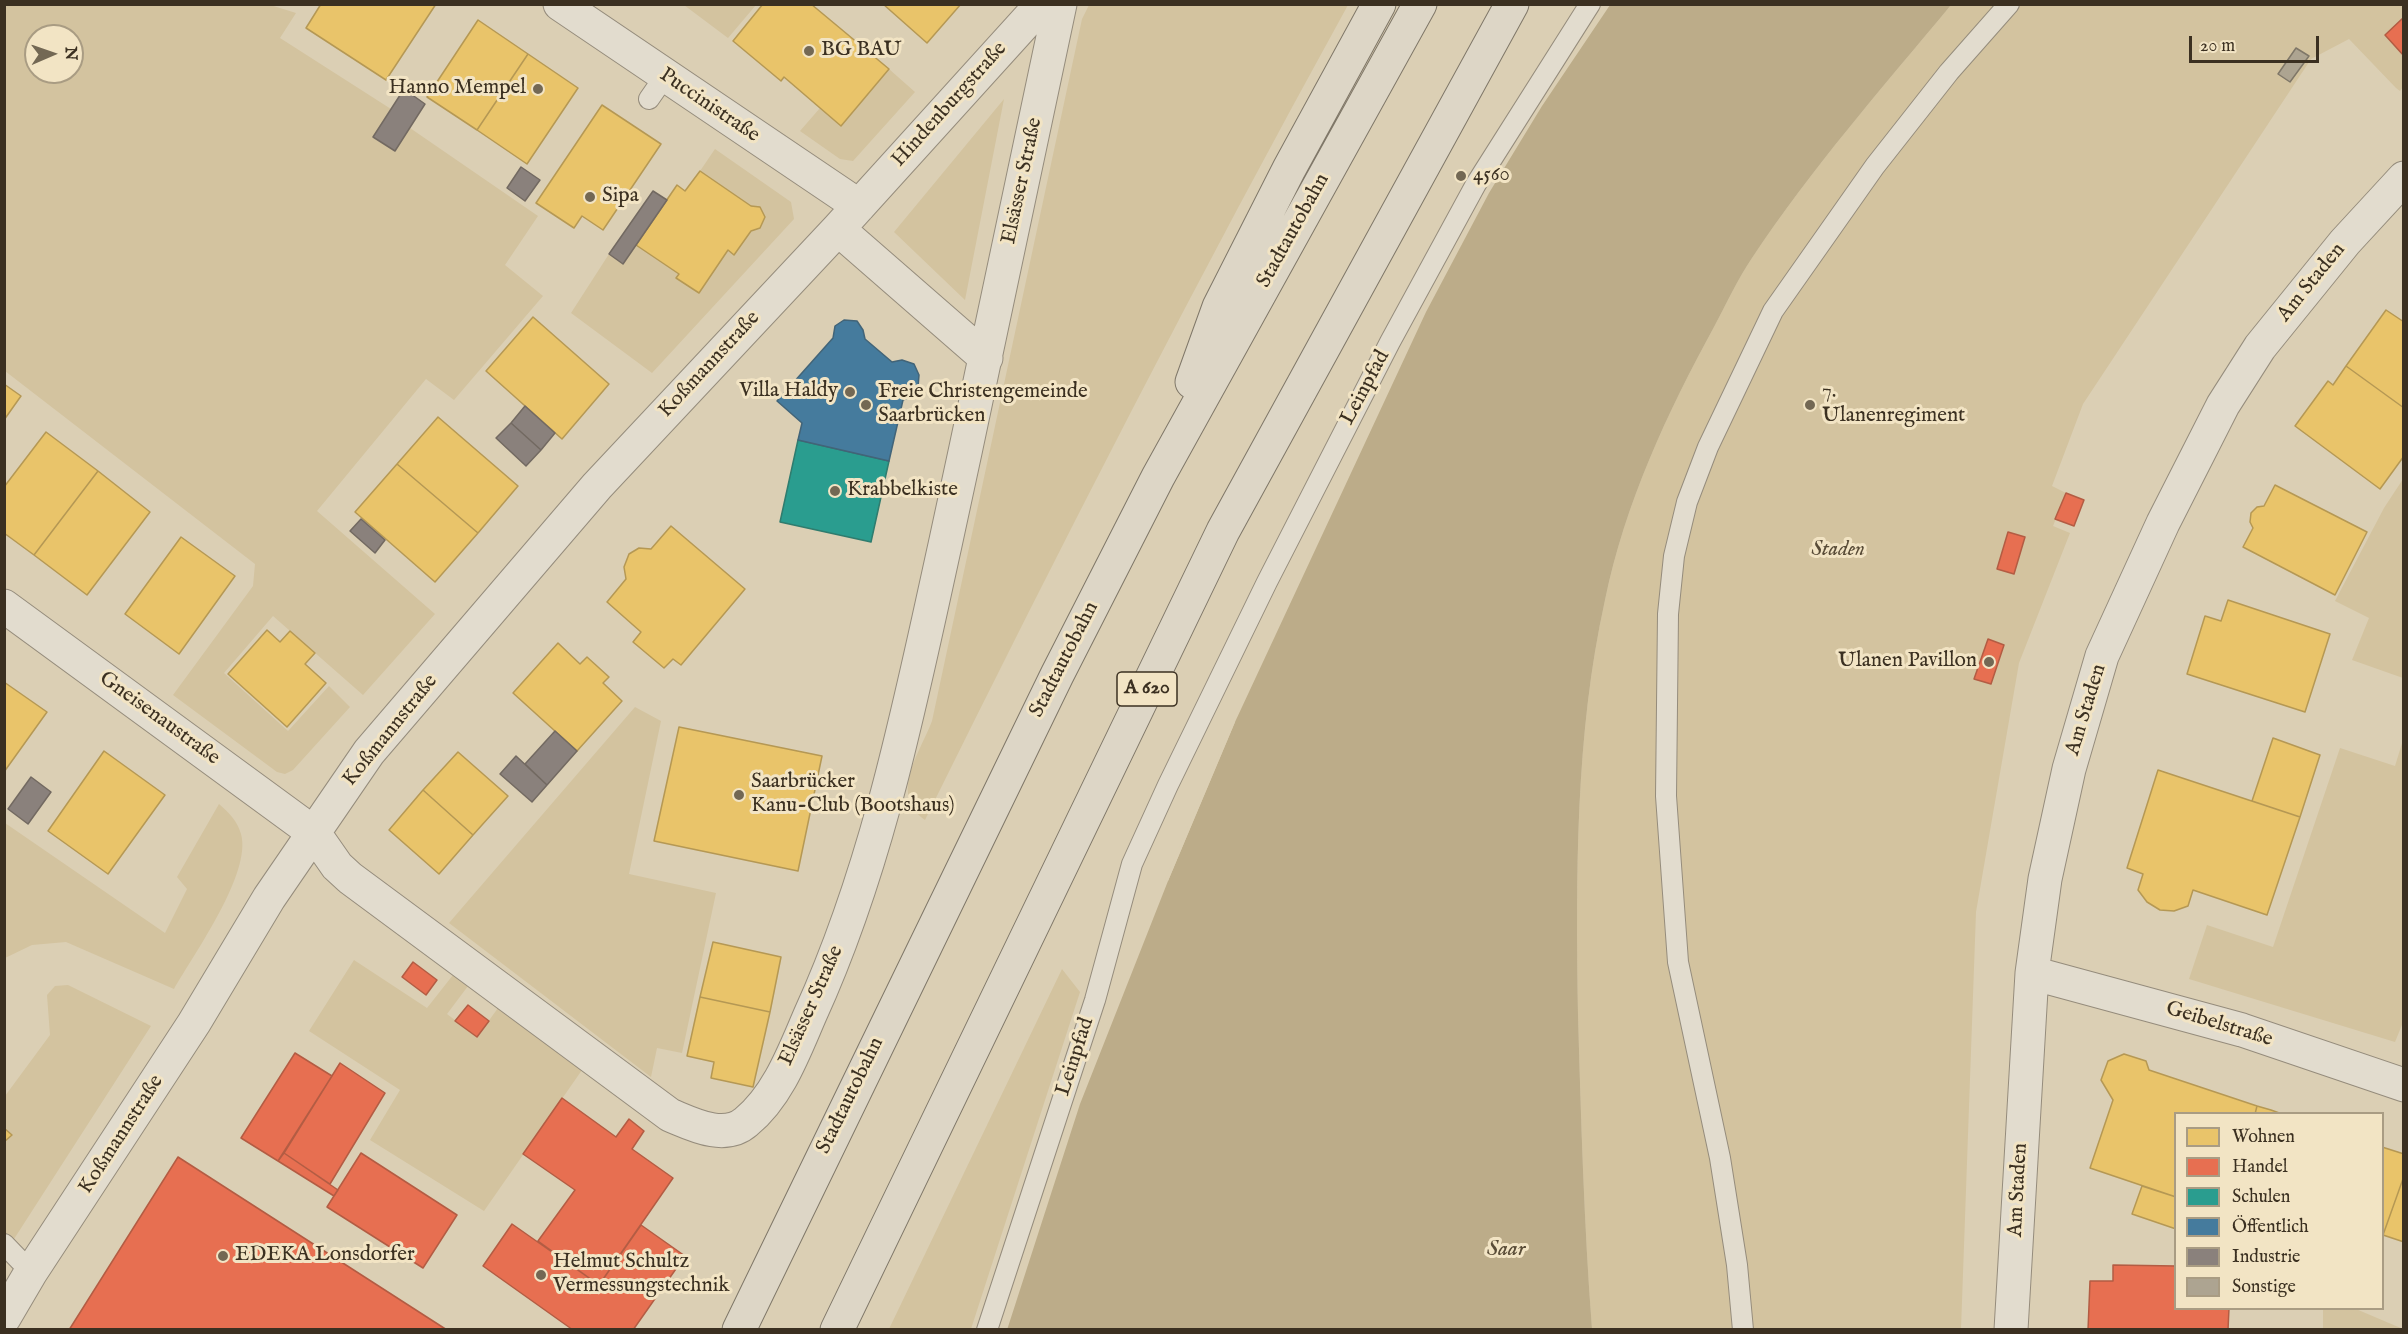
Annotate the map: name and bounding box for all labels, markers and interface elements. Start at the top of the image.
north arrow [24,24,84,84]
scale bar [2192,24,2322,62]
text: 20 m [2200,35,2235,58]
street label: Hindenburgstraße [887,37,1013,173]
place label: BG BAU [821,38,901,64]
marker: BG BAU [802,44,816,58]
text: N [60,46,80,61]
street label: Puccinistraße [654,63,764,149]
place label: Hanno Mempel [388,76,526,102]
marker: Hanno Mempel [531,82,545,96]
street label: Elsässer Straße [997,115,1049,247]
place label: 4560 [1473,163,1510,189]
marker: 4560 [1454,169,1468,183]
street label: Stadtautobahn [1252,170,1336,292]
place label: Sipa [602,184,639,210]
marker: Sipa [583,190,597,204]
street label: Am Staden [2273,239,2351,327]
street label: Koßmannstraße [654,306,766,424]
street label: Leinpfad [1336,346,1396,430]
place label: Villa Haldy [739,379,838,405]
place label: Freie Christengemeinde Saarbrücken [878,380,1088,430]
place label: 7. Ulanenregiment [1822,380,1965,430]
marker: Villa Haldy [843,385,857,399]
marker: Freie Christengemeinde Saarbrücken [859,398,873,412]
marker: 7. Ulanenregiment [1803,398,1817,412]
place label: Krabbelkiste [847,478,958,504]
marker: Krabbelkiste [828,484,842,498]
park label: Staden [1811,538,1865,564]
street label: Stadtautobahn [1025,598,1105,722]
place label: Ulanen Pavillon [1838,649,1977,675]
marker: Ulanen Pavillon [1982,655,1996,669]
street label: Am Staden [2061,661,2113,759]
street label: Gneisenaustraße [94,667,224,771]
street label: Koßmannstraße [338,670,444,792]
road number: A 620 [1117,672,1177,706]
place label: Saarbrücker Kanu-Club (Bootshaus) [751,770,955,820]
marker: Saarbrücker Kanu-Club (Bootshaus) [732,788,746,802]
street label: Elsässer Straße [774,942,850,1070]
street label: Geibelstraße [2163,997,2275,1053]
street label: Leinpfad [1052,1015,1100,1099]
street label: Stadtautobahn [812,1034,890,1158]
street label: Koßmannstraße [74,1071,170,1199]
legend [2174,1112,2384,1310]
text: Wohnen [2232,1126,2295,1149]
street label: Am Staden [2004,1142,2034,1238]
text: Handel [2232,1156,2288,1179]
text: Schulen [2232,1186,2290,1209]
text: Öffentlich [2232,1216,2309,1239]
water label: Saar [1487,1237,1525,1263]
place label: EDEKA Lonsdorfer [235,1243,415,1269]
text: Industrie [2232,1246,2300,1269]
marker: EDEKA Lonsdorfer [216,1249,230,1263]
place label: Helmut Schultz Vermessungstechnik [553,1250,730,1300]
marker: Helmut Schultz Vermessungstechnik [534,1268,548,1282]
text: Sonstige [2232,1276,2296,1299]

